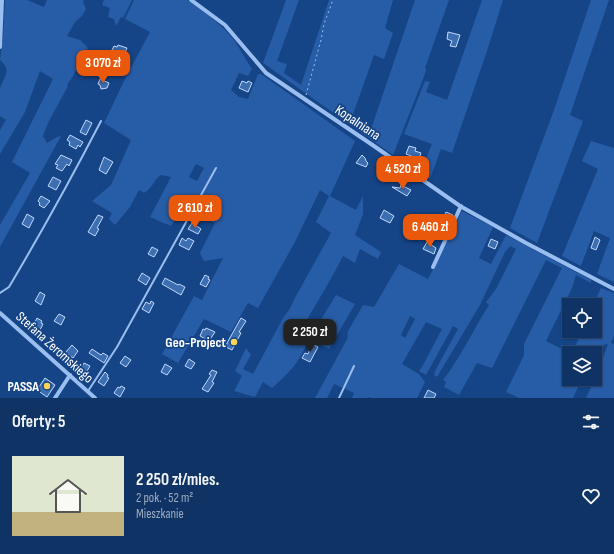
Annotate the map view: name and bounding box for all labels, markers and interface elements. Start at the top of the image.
pin: 3 070 zł [62,50,144,84]
text: 3 070 zł [85,55,121,71]
street label: Kopalniana [332,101,384,144]
pin: 4 520 zł [362,156,444,190]
text: 4 520 zł [385,161,421,177]
pin: 2 610 zł [154,195,236,229]
text: 2 610 zł [178,200,212,216]
pin: 6 460 zł [389,214,471,248]
text: 6 460 zł [412,219,448,235]
map controls [562,298,602,386]
button: locate [562,298,602,338]
street label: Stefana Żeromskiego [12,308,97,387]
pin: 2 250 zł [269,319,351,353]
text: 2 250 zł [292,324,328,340]
place label: Geo-Project [165,334,226,351]
marker: Geo-Project [229,337,239,347]
button: layers [562,346,602,386]
place label: PASSA [7,378,39,395]
marker: PASSA [42,381,52,391]
icon: filters [580,411,602,433]
text: Oferty: 5 [12,412,65,432]
text: 2 250 zł/mies. [136,470,219,490]
icon: home [44,472,92,520]
icon: heart [580,485,602,507]
text: 2 pok. · 52 m² [136,490,193,506]
text: Mieszkanie [136,506,184,522]

